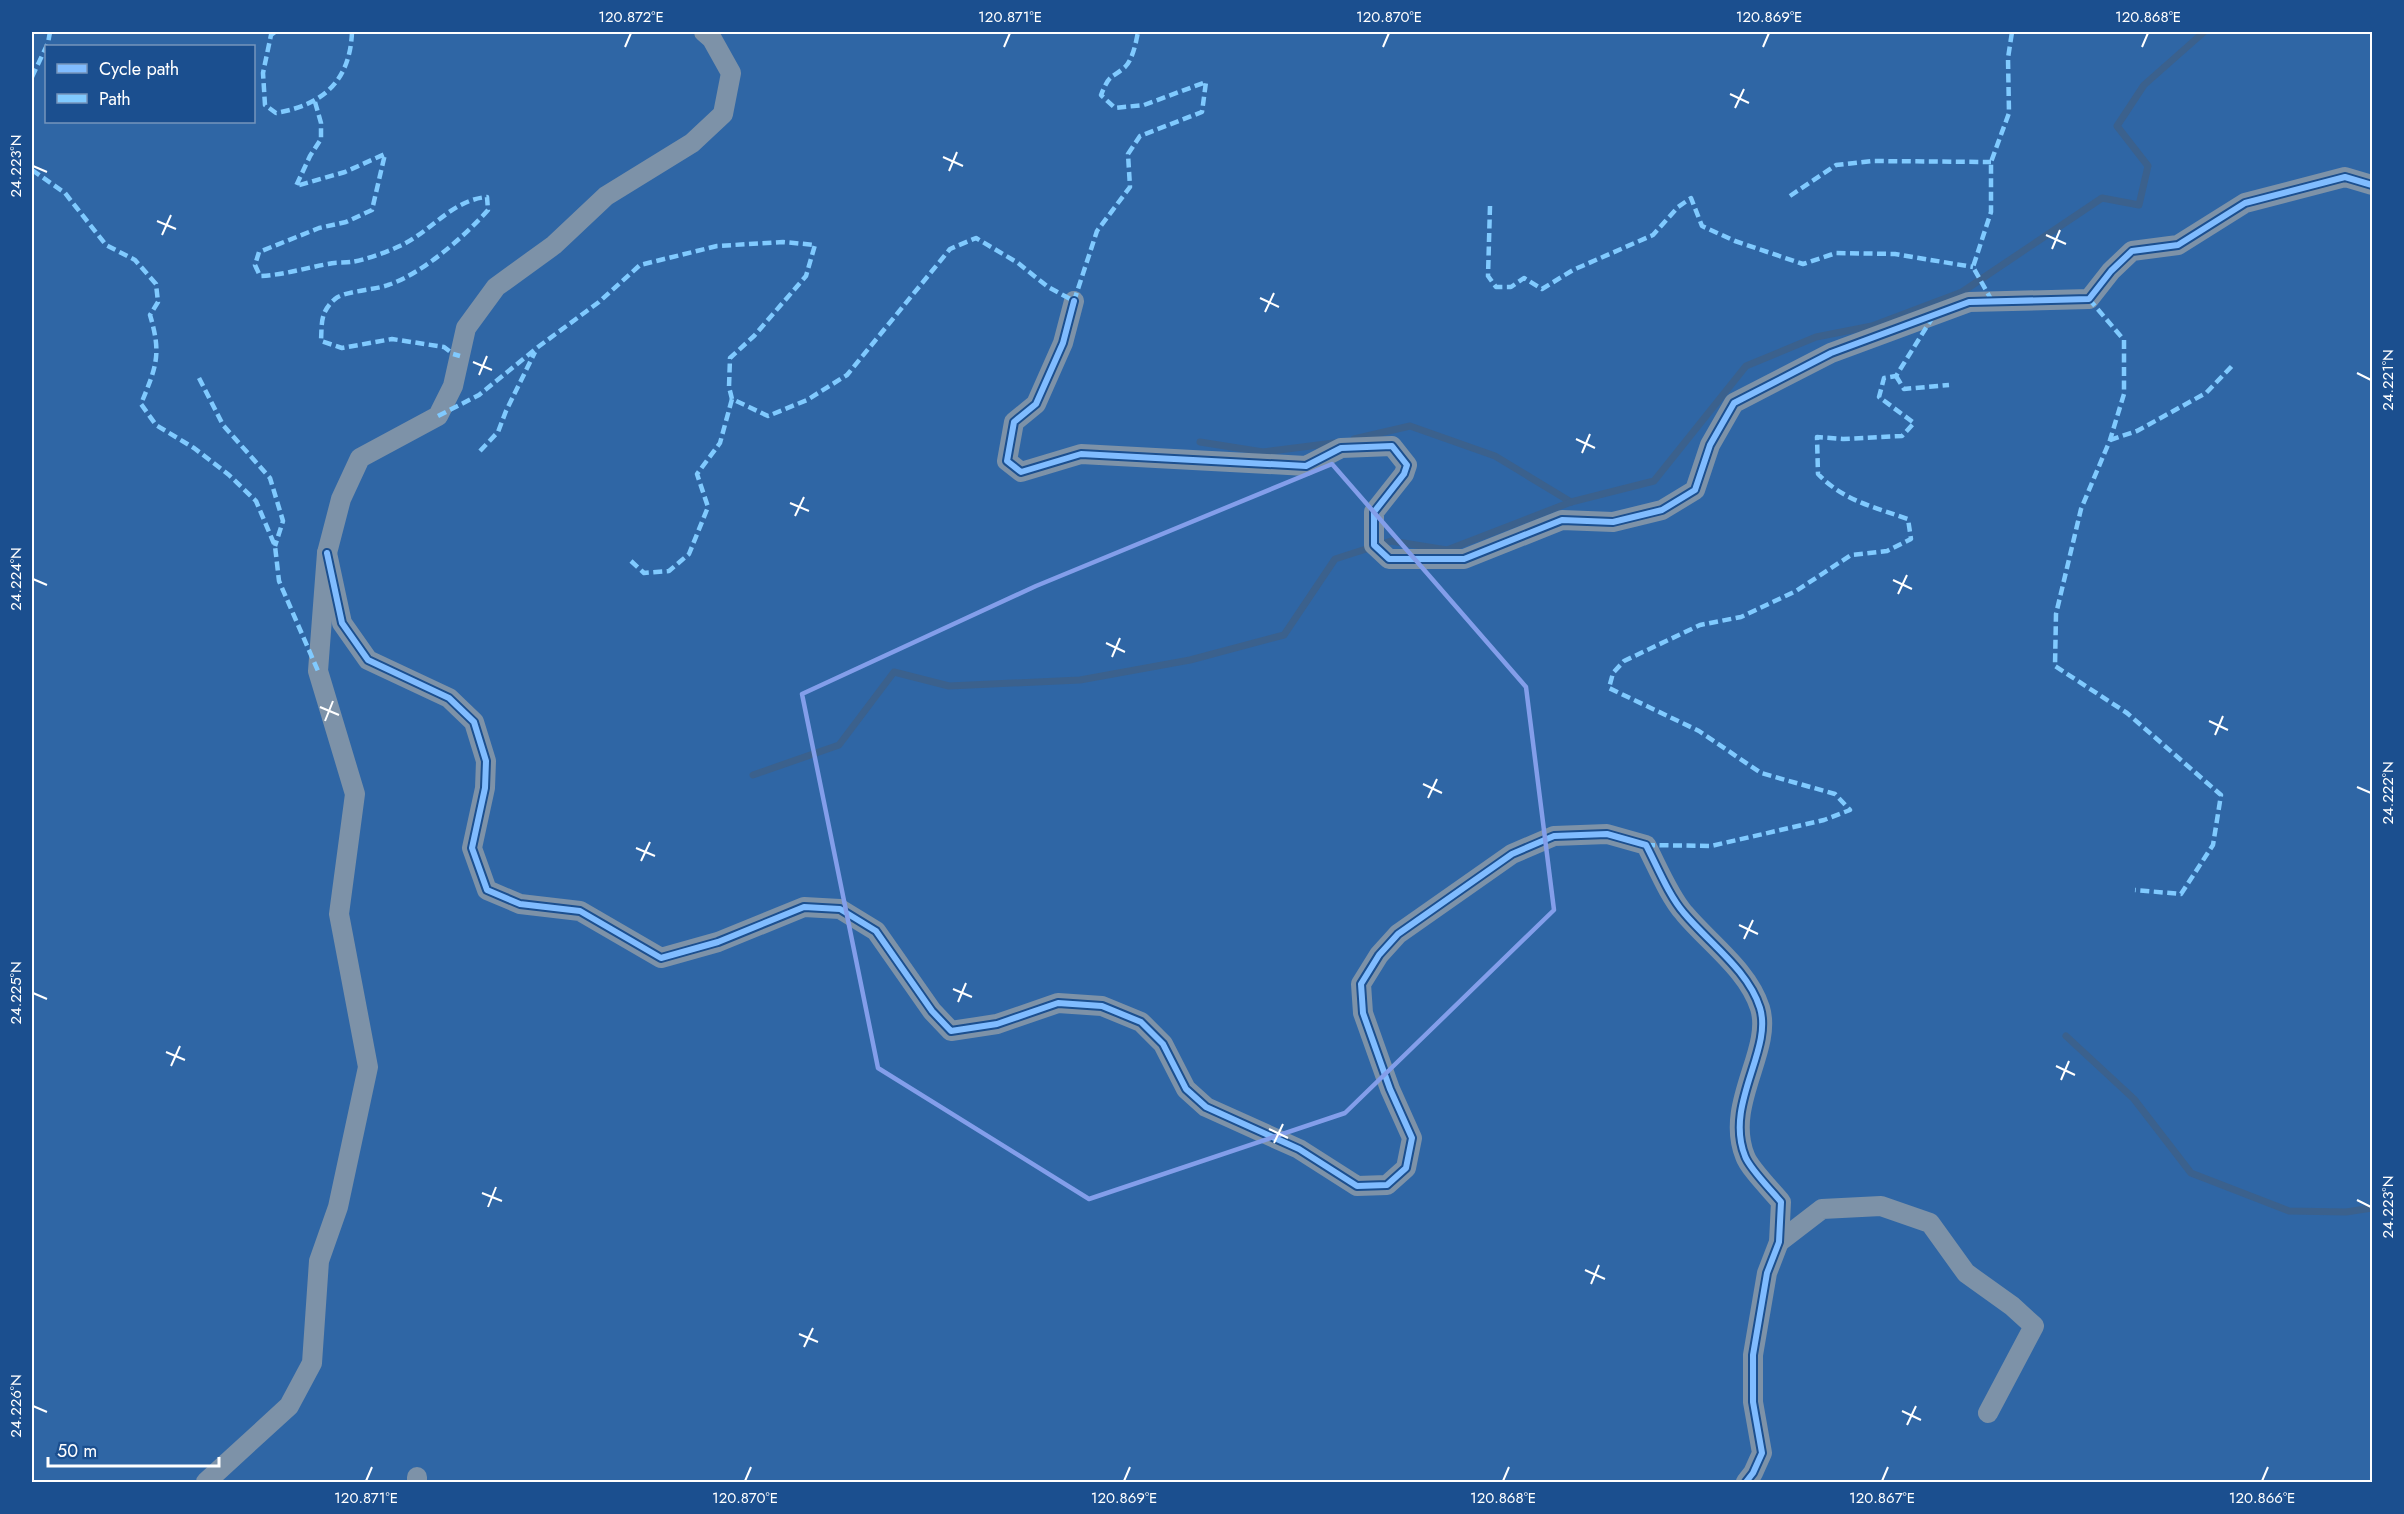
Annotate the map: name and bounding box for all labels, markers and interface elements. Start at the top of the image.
text: 120.872°E [598,6,664,28]
text: 120.871°E [978,6,1042,28]
text: 120.870°E [1356,6,1422,28]
text: 120.869°E [1736,6,1802,28]
text: 120.868°E [2115,6,2181,28]
legend [45,45,255,123]
text: Cycle path [99,56,179,82]
text: Path [99,86,131,112]
text: 24.223°N [5,135,27,197]
text: 24.221°N [2377,349,2399,411]
text: 24.224°N [5,547,27,611]
text: 24.222°N [2377,761,2399,825]
text: 24.225°N [5,961,27,1025]
text: 24.223°N [2377,1176,2399,1238]
text: 24.226°N [5,1374,27,1438]
scale bar [48,1430,219,1468]
text: 50 m [57,1438,97,1464]
text: 120.871°E [334,1487,398,1509]
text: 120.870°E [712,1487,778,1509]
text: 120.869°E [1091,1487,1157,1509]
text: 120.868°E [1470,1487,1536,1509]
text: 120.867°E [1849,1487,1915,1509]
text: 120.866°E [2229,1487,2295,1509]

